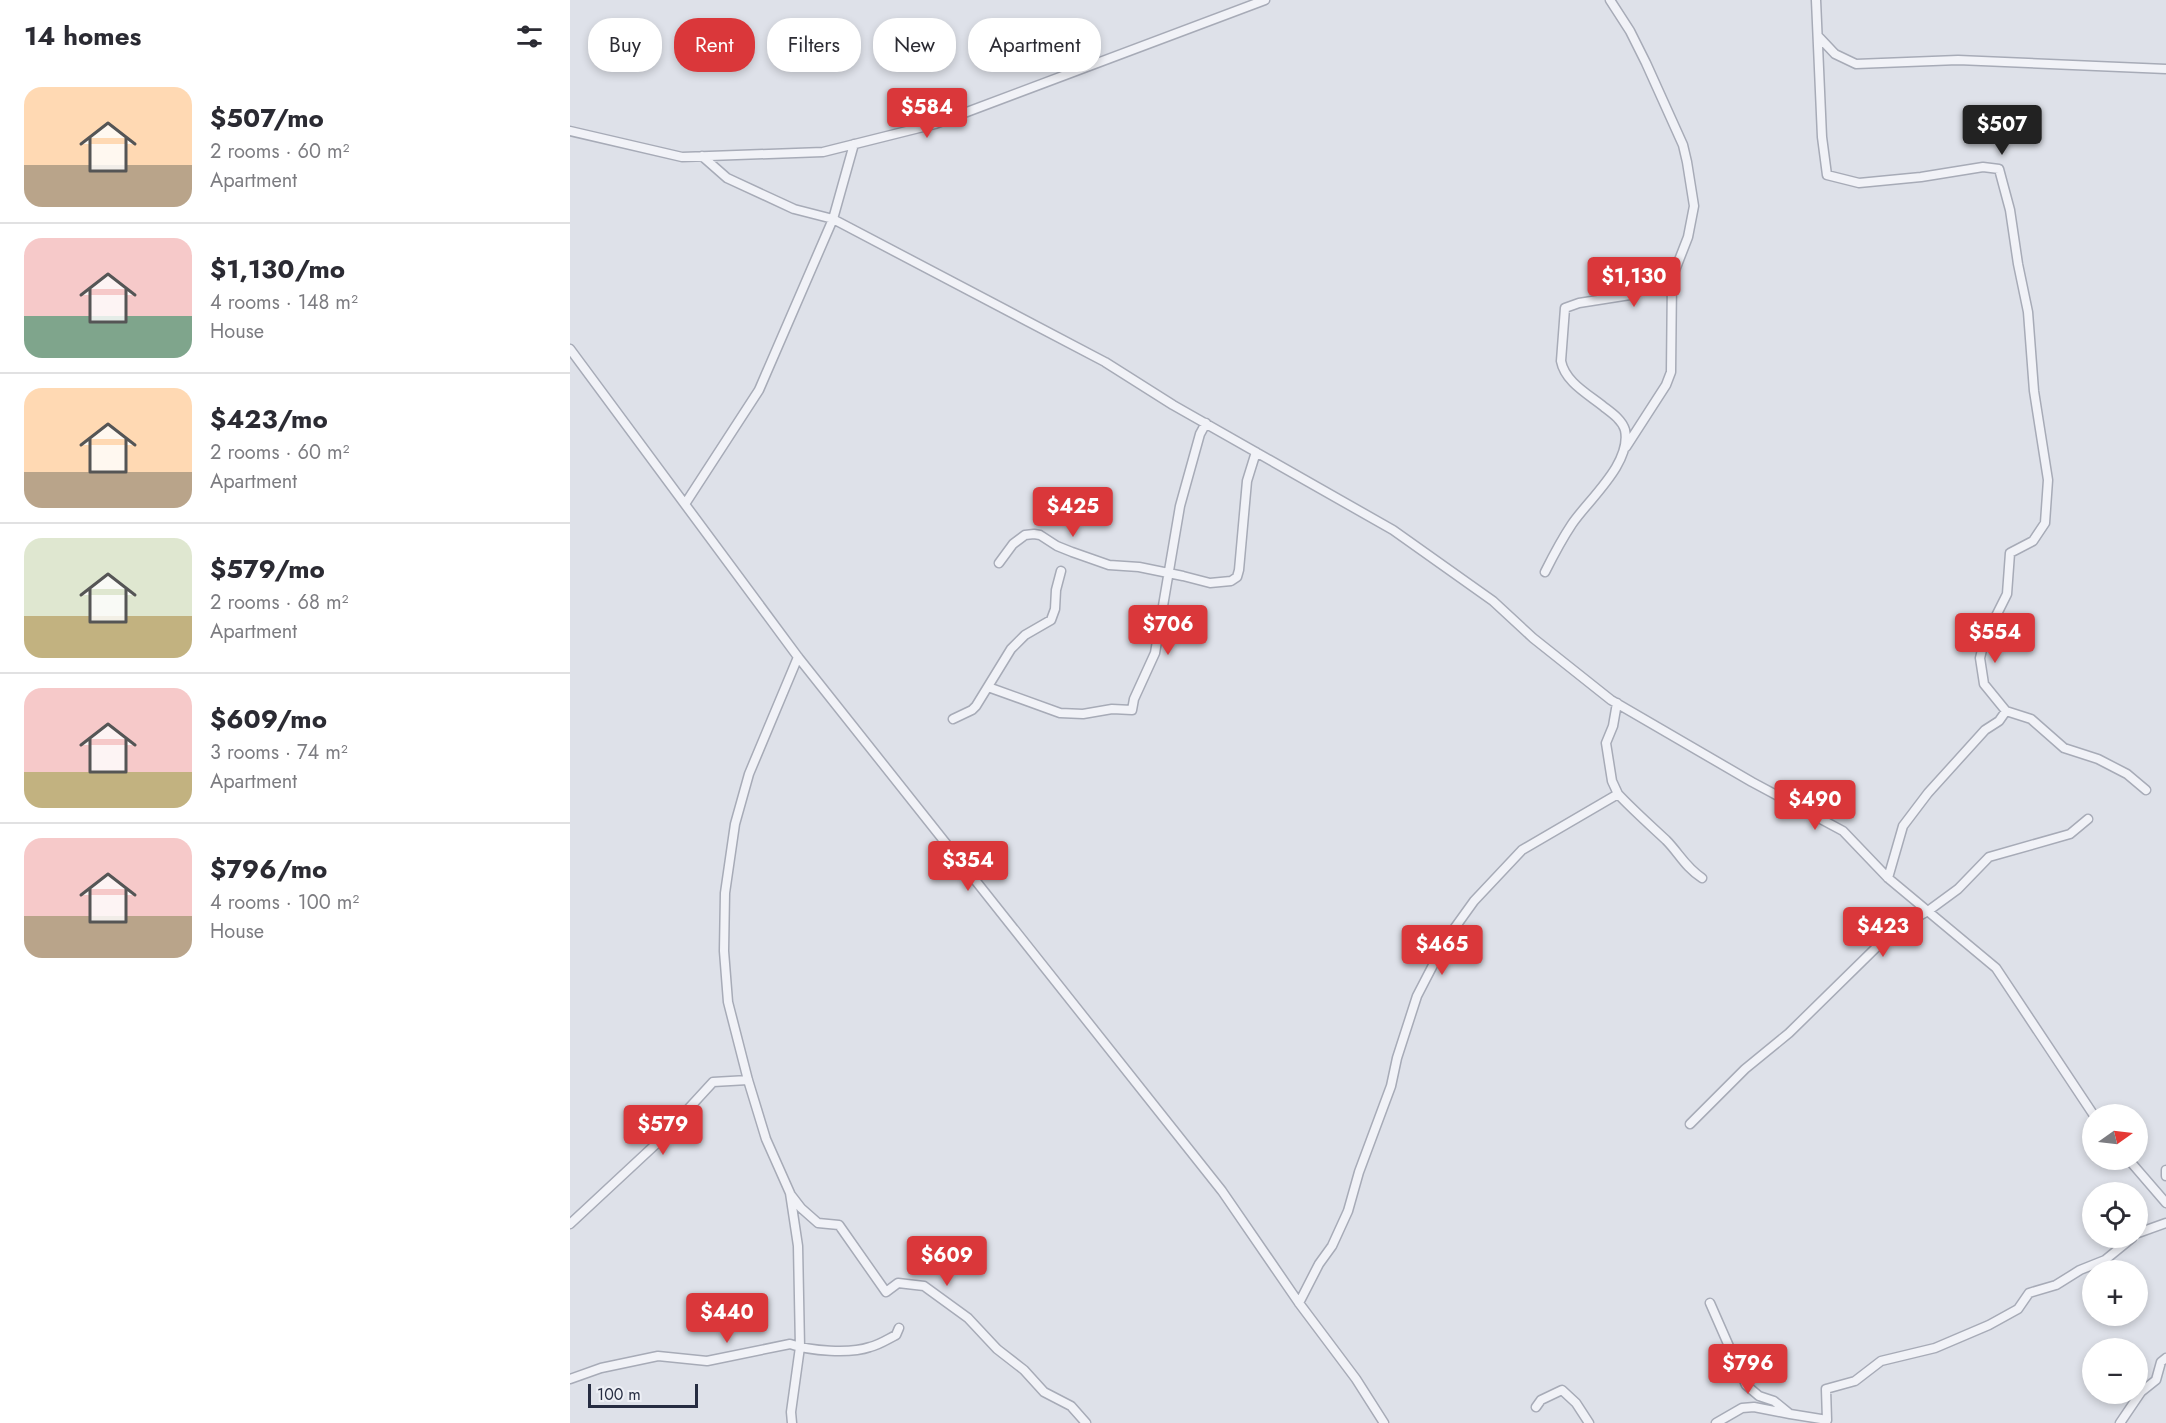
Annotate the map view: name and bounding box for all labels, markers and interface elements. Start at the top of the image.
text: 14 homes [24,17,141,55]
chip: Buy [588,18,662,72]
chip: Rent [674,18,755,72]
chip: Filters [767,18,861,72]
chip: New [873,18,956,72]
chip: Apartment [968,18,1101,72]
icon: filters [513,20,546,53]
pin: $584 [891,88,963,139]
text: $584 [901,93,953,122]
text: $507/mo [210,99,324,137]
pin: $507 [1966,105,2038,156]
text: $507 [1977,110,2027,139]
icon: home [72,111,144,183]
text: 2 rooms · 60 m² [210,137,349,166]
text: Apartment [210,166,297,195]
text: $1,130/mo [210,250,345,288]
pin: $1,130 [1585,257,1683,308]
icon: home [72,262,144,334]
text: $1,130 [1602,262,1666,291]
text: 4 rooms · 148 m² [210,288,358,317]
text: House [210,317,264,346]
text: $423/mo [210,400,328,438]
icon: home [72,412,144,484]
text: 2 rooms · 60 m² [210,438,349,467]
text: Apartment [210,467,297,496]
pin: $425 [1037,487,1109,538]
text: $425 [1047,492,1099,521]
text: $579/mo [210,550,325,588]
icon: home [72,562,144,634]
text: 2 rooms · 68 m² [210,588,348,617]
pin: $706 [1132,605,1204,656]
text: $706 [1142,610,1194,639]
pin: $554 [1959,613,2031,664]
text: Apartment [210,617,297,646]
text: $554 [1969,618,2021,647]
text: $609/mo [210,700,327,738]
icon: home [72,712,144,784]
text: 3 rooms · 74 m² [210,738,348,767]
text: Apartment [210,767,297,796]
pin: $490 [1779,780,1851,831]
text: $490 [1788,785,1842,814]
pin: $354 [932,841,1004,892]
text: $354 [942,846,994,875]
text: $796/mo [210,850,327,888]
icon: home [72,862,144,934]
text: 4 rooms · 100 m² [210,888,359,917]
pin: $423 [1847,907,1919,958]
text: $423 [1857,912,1909,941]
text: House [210,917,264,946]
pin: $465 [1406,925,1478,976]
text: $465 [1416,930,1468,959]
north arrow [2082,1104,2148,1170]
map controls [2082,1104,2148,1404]
pin: $579 [627,1105,699,1156]
text: $579 [638,1110,688,1139]
button: locate [2082,1182,2148,1248]
pin: $609 [911,1236,983,1287]
text: $609 [921,1241,973,1270]
button: + [2082,1260,2148,1326]
pin: $440 [691,1293,763,1344]
text: $440 [700,1298,754,1327]
button: − [2082,1338,2148,1404]
pin: $796 [1712,1344,1784,1395]
text: $796 [1722,1349,1774,1378]
scale bar [588,1381,698,1408]
text: 100 m [597,1383,641,1406]

